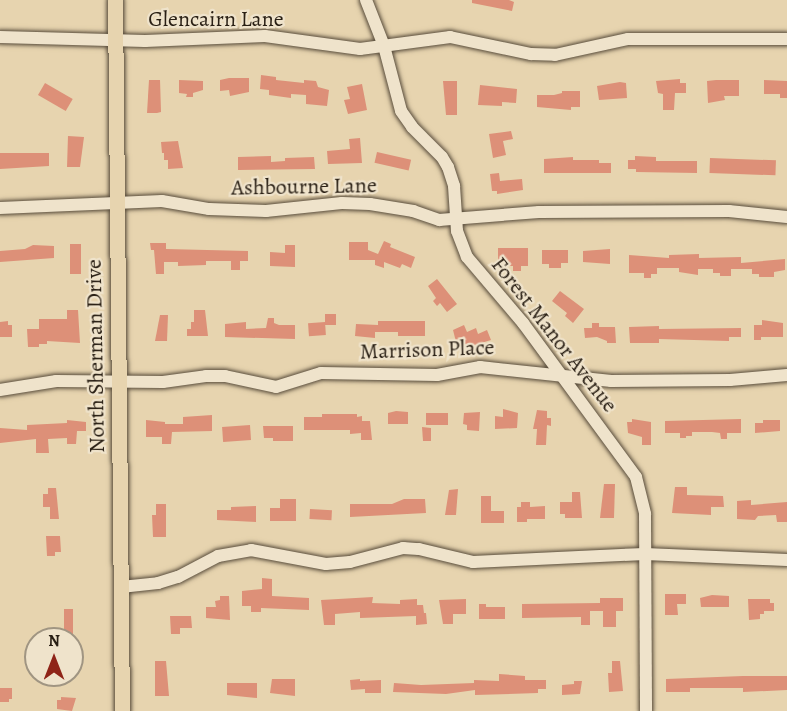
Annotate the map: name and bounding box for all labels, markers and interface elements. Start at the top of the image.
street label: Glencairn Lane [148,7,284,33]
street label: Ashbourne Lane [231,173,377,201]
street label: Forest Manor Avenue [485,252,623,418]
street label: North Sherman Drive [81,259,111,453]
street label: Marrison Place [359,334,495,366]
north arrow [24,627,84,687]
text: N [48,630,60,652]

